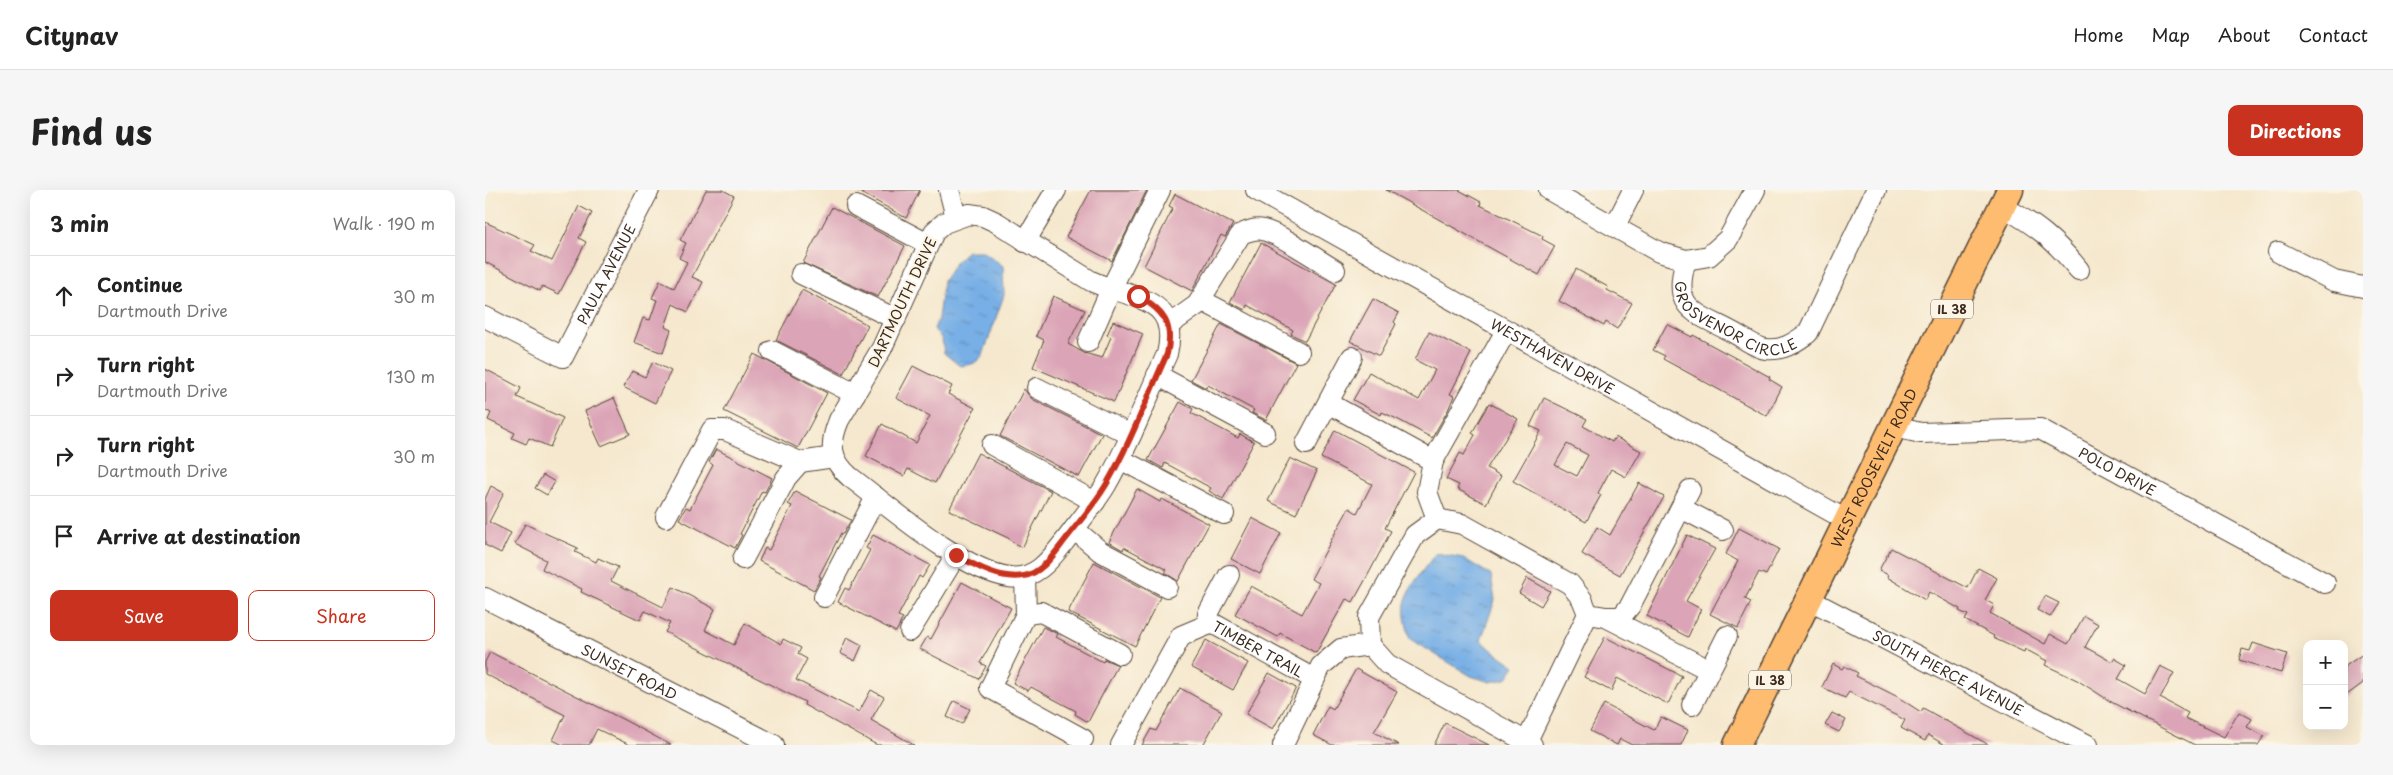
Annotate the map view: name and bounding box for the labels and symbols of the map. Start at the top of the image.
street label: PAULA AVENUE [571,220,640,328]
street label: DARTMOUTH DRIVE [863,233,942,371]
street label: GROSVENOR CIRCLE [1671,281,1801,360]
route start [1127,285,1150,308]
road number: IL 38 [1931,300,1973,318]
street label: WESTHAVEN DRIVE [1487,313,1619,399]
street label: WEST ROOSEVELT ROAD [1825,384,1922,551]
street label: POLO DRIVE [2075,441,2160,501]
route end [945,544,968,567]
street label: TIMBER TRAIL [1209,615,1308,682]
street label: SOUTH PIERCE AVENUE [1869,624,2028,720]
street label: SUNSET ROAD [578,638,681,705]
road number: IL 38 [1749,670,1791,690]

